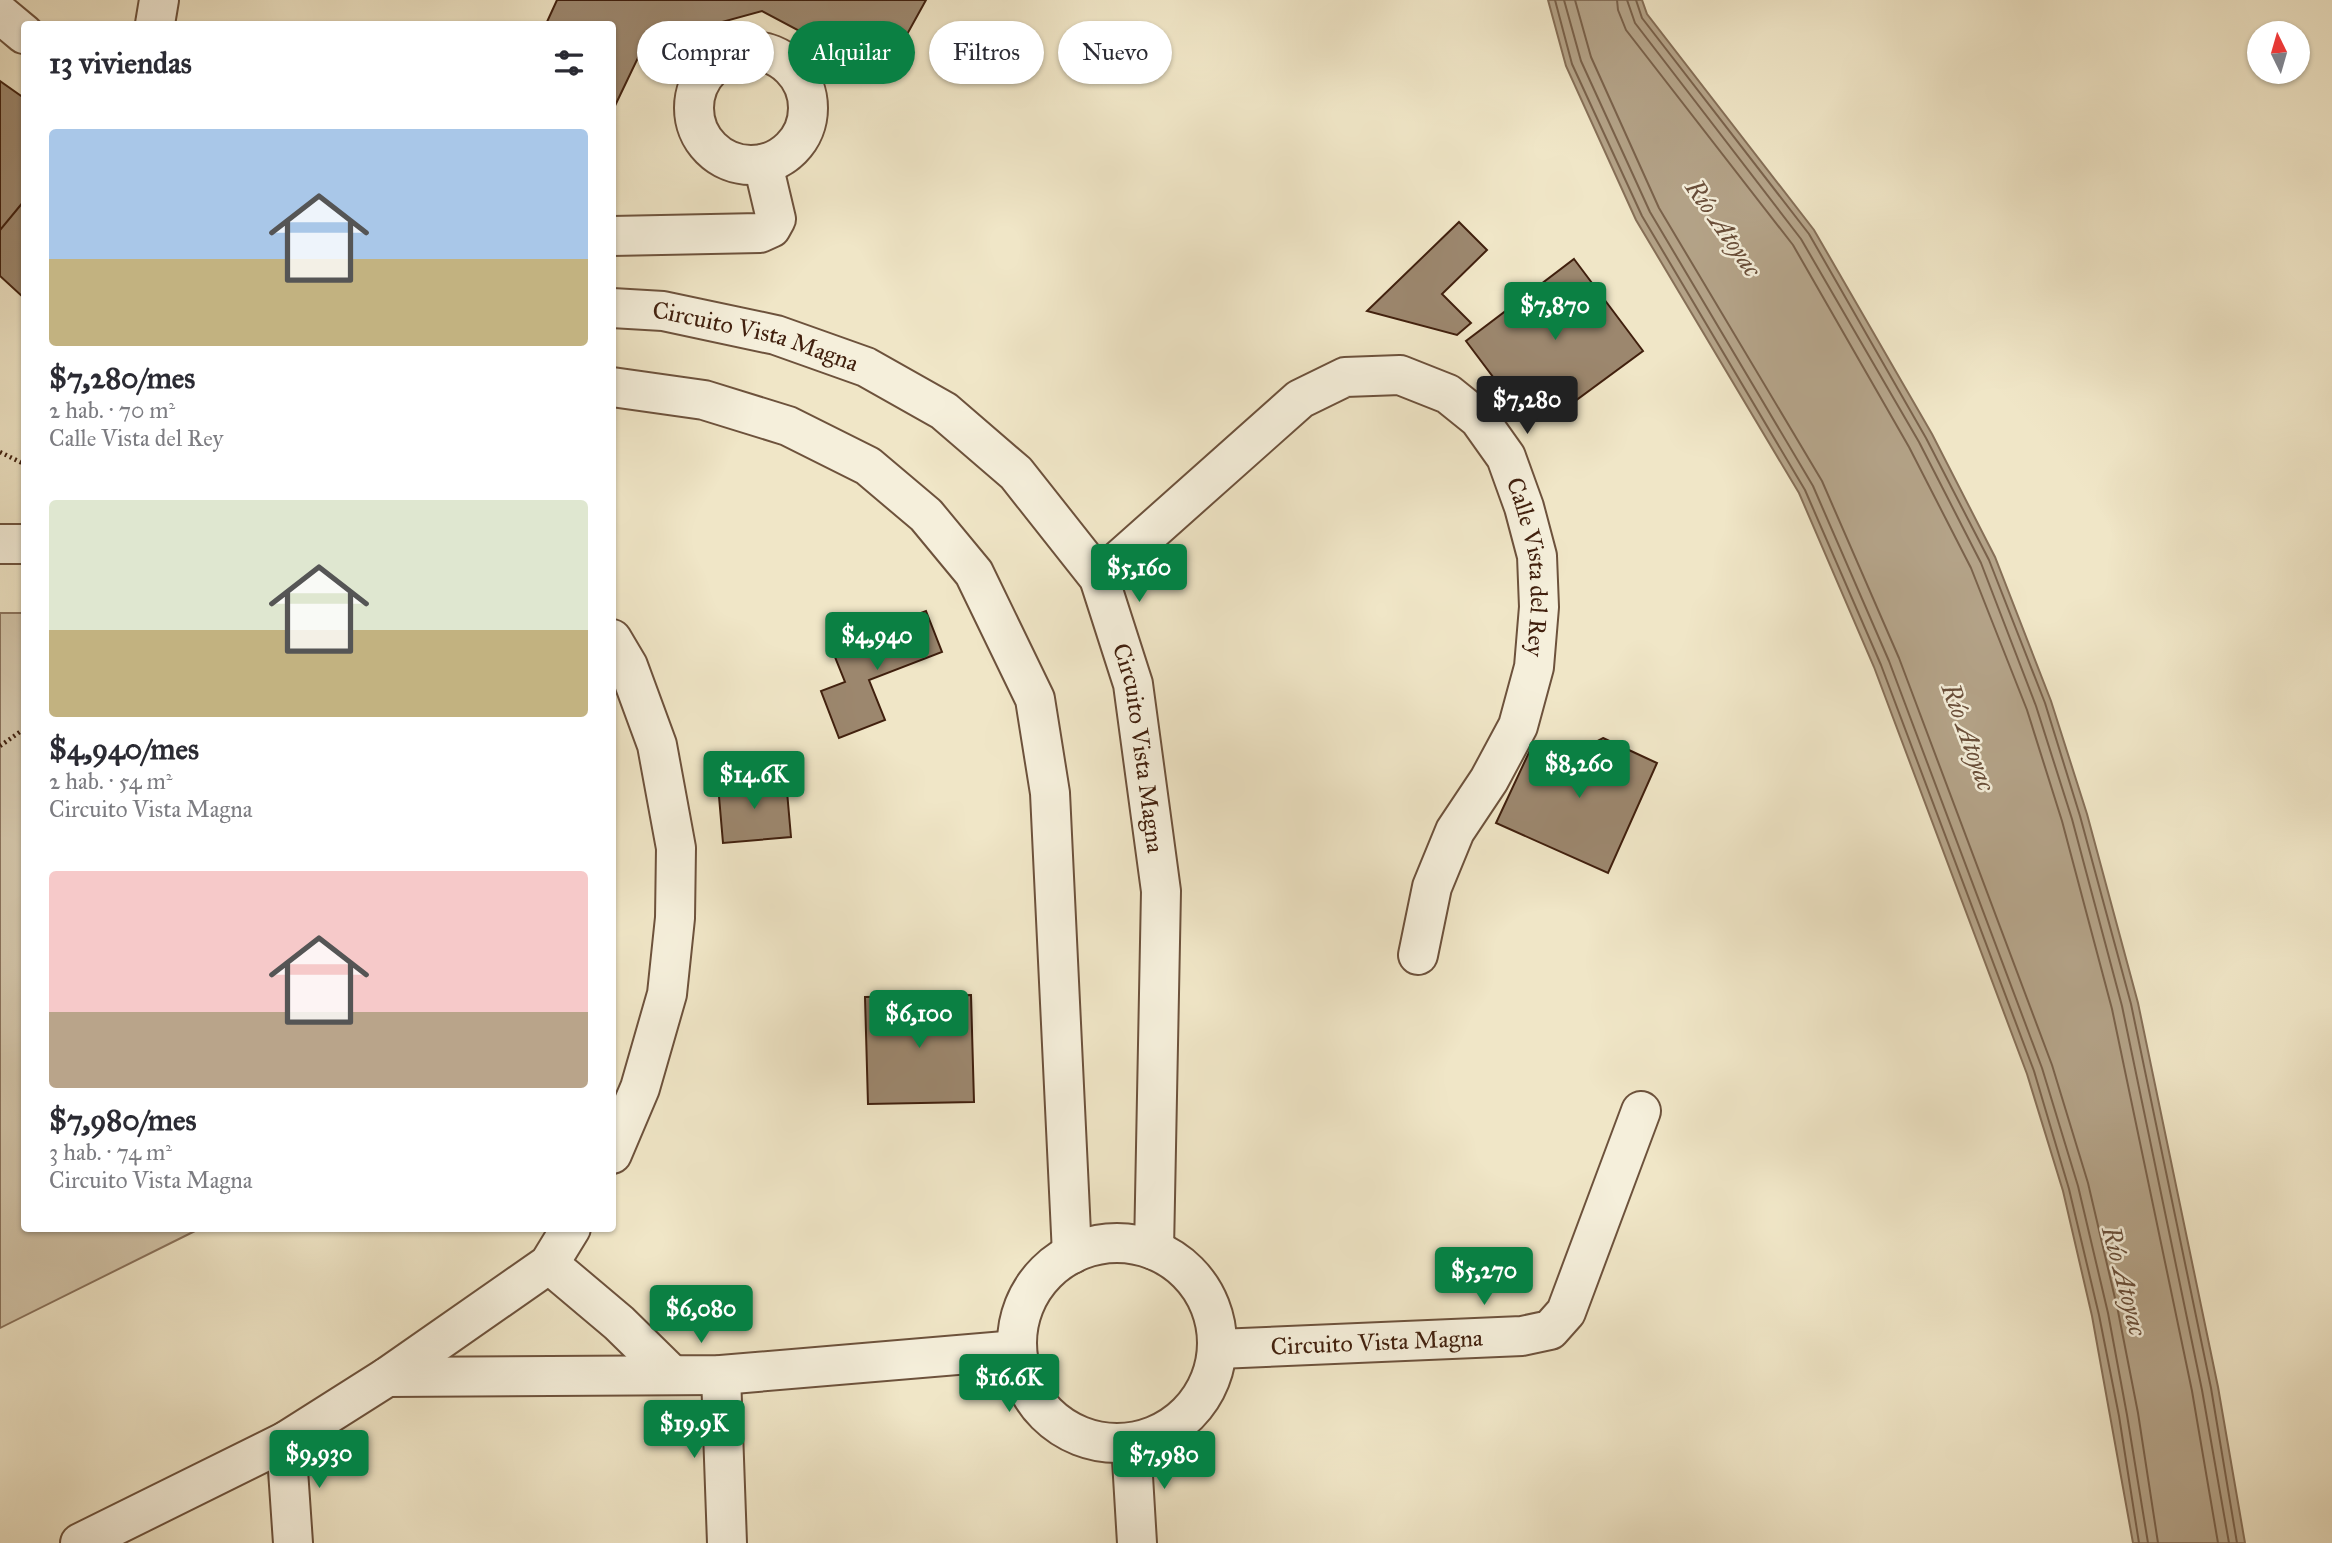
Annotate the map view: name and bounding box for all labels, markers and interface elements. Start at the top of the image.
chip: Comprar [637,21,774,84]
chip: Alquilar [788,21,915,84]
chip: Filtros [929,21,1044,84]
chip: Nuevo [1058,21,1172,84]
north arrow [2247,21,2310,84]
map controls [2247,21,2310,84]
icon: filters [550,44,588,82]
text: 13 viviendas [49,45,192,81]
water label: Río Atoyac [1678,172,1770,284]
icon: home [256,175,382,301]
pin: $7,870 [1498,282,1612,342]
text: $7,870 [1520,291,1590,319]
street label: Circuito Vista Magna [652,295,863,378]
text: $7,280/mes [49,360,195,396]
pin: $7,280 [1470,376,1584,436]
text: $7,280 [1493,385,1561,413]
text: 2 hab. · 70 m² [49,396,175,424]
text: Calle Vista del Rey [49,424,223,452]
street label: Calle Vista del Rey [1500,473,1554,659]
pin: $5,160 [1082,544,1196,604]
icon: home [256,546,382,672]
text: $5,160 [1107,553,1171,581]
pin: $4,940 [820,612,934,672]
text: $4,940 [841,621,913,649]
street label: Circuito Vista Magna [1106,639,1171,856]
water label: Río Atoyac [1934,678,2003,796]
text: $4,940/mes [49,731,199,767]
pin: $8,260 [1522,740,1636,800]
text: $8,260 [1545,749,1613,777]
pin: $14.6K [697,752,811,811]
text: $14.6K [719,760,789,788]
text: 2 hab. · 54 m² [49,767,173,795]
text: Circuito Vista Magna [49,795,252,823]
icon: home [256,917,382,1043]
pin: $6,100 [862,990,976,1050]
text: $6,100 [885,999,953,1027]
text: $7,980/mes [49,1102,196,1138]
text: 3 hab. · 74 m² [49,1138,172,1166]
text: Circuito Vista Magna [49,1166,252,1194]
water label: Río Atoyac [2095,1222,2155,1340]
pin: $5,270 [1427,1248,1541,1307]
text: $5,270 [1451,1256,1517,1284]
pin: $6,080 [644,1286,758,1345]
text: $6,080 [666,1294,736,1322]
street label: Circuito Vista Magna [1270,1323,1484,1362]
pin: $16.6K [952,1354,1066,1414]
text: $16.6K [975,1363,1043,1391]
pin: $19.9K [637,1400,751,1460]
text: $19.9K [660,1409,728,1437]
pin: $9,930 [262,1430,376,1490]
pin: $7,980 [1107,1432,1221,1491]
text: $9,930 [286,1439,352,1467]
text: $7,980 [1129,1440,1199,1468]

